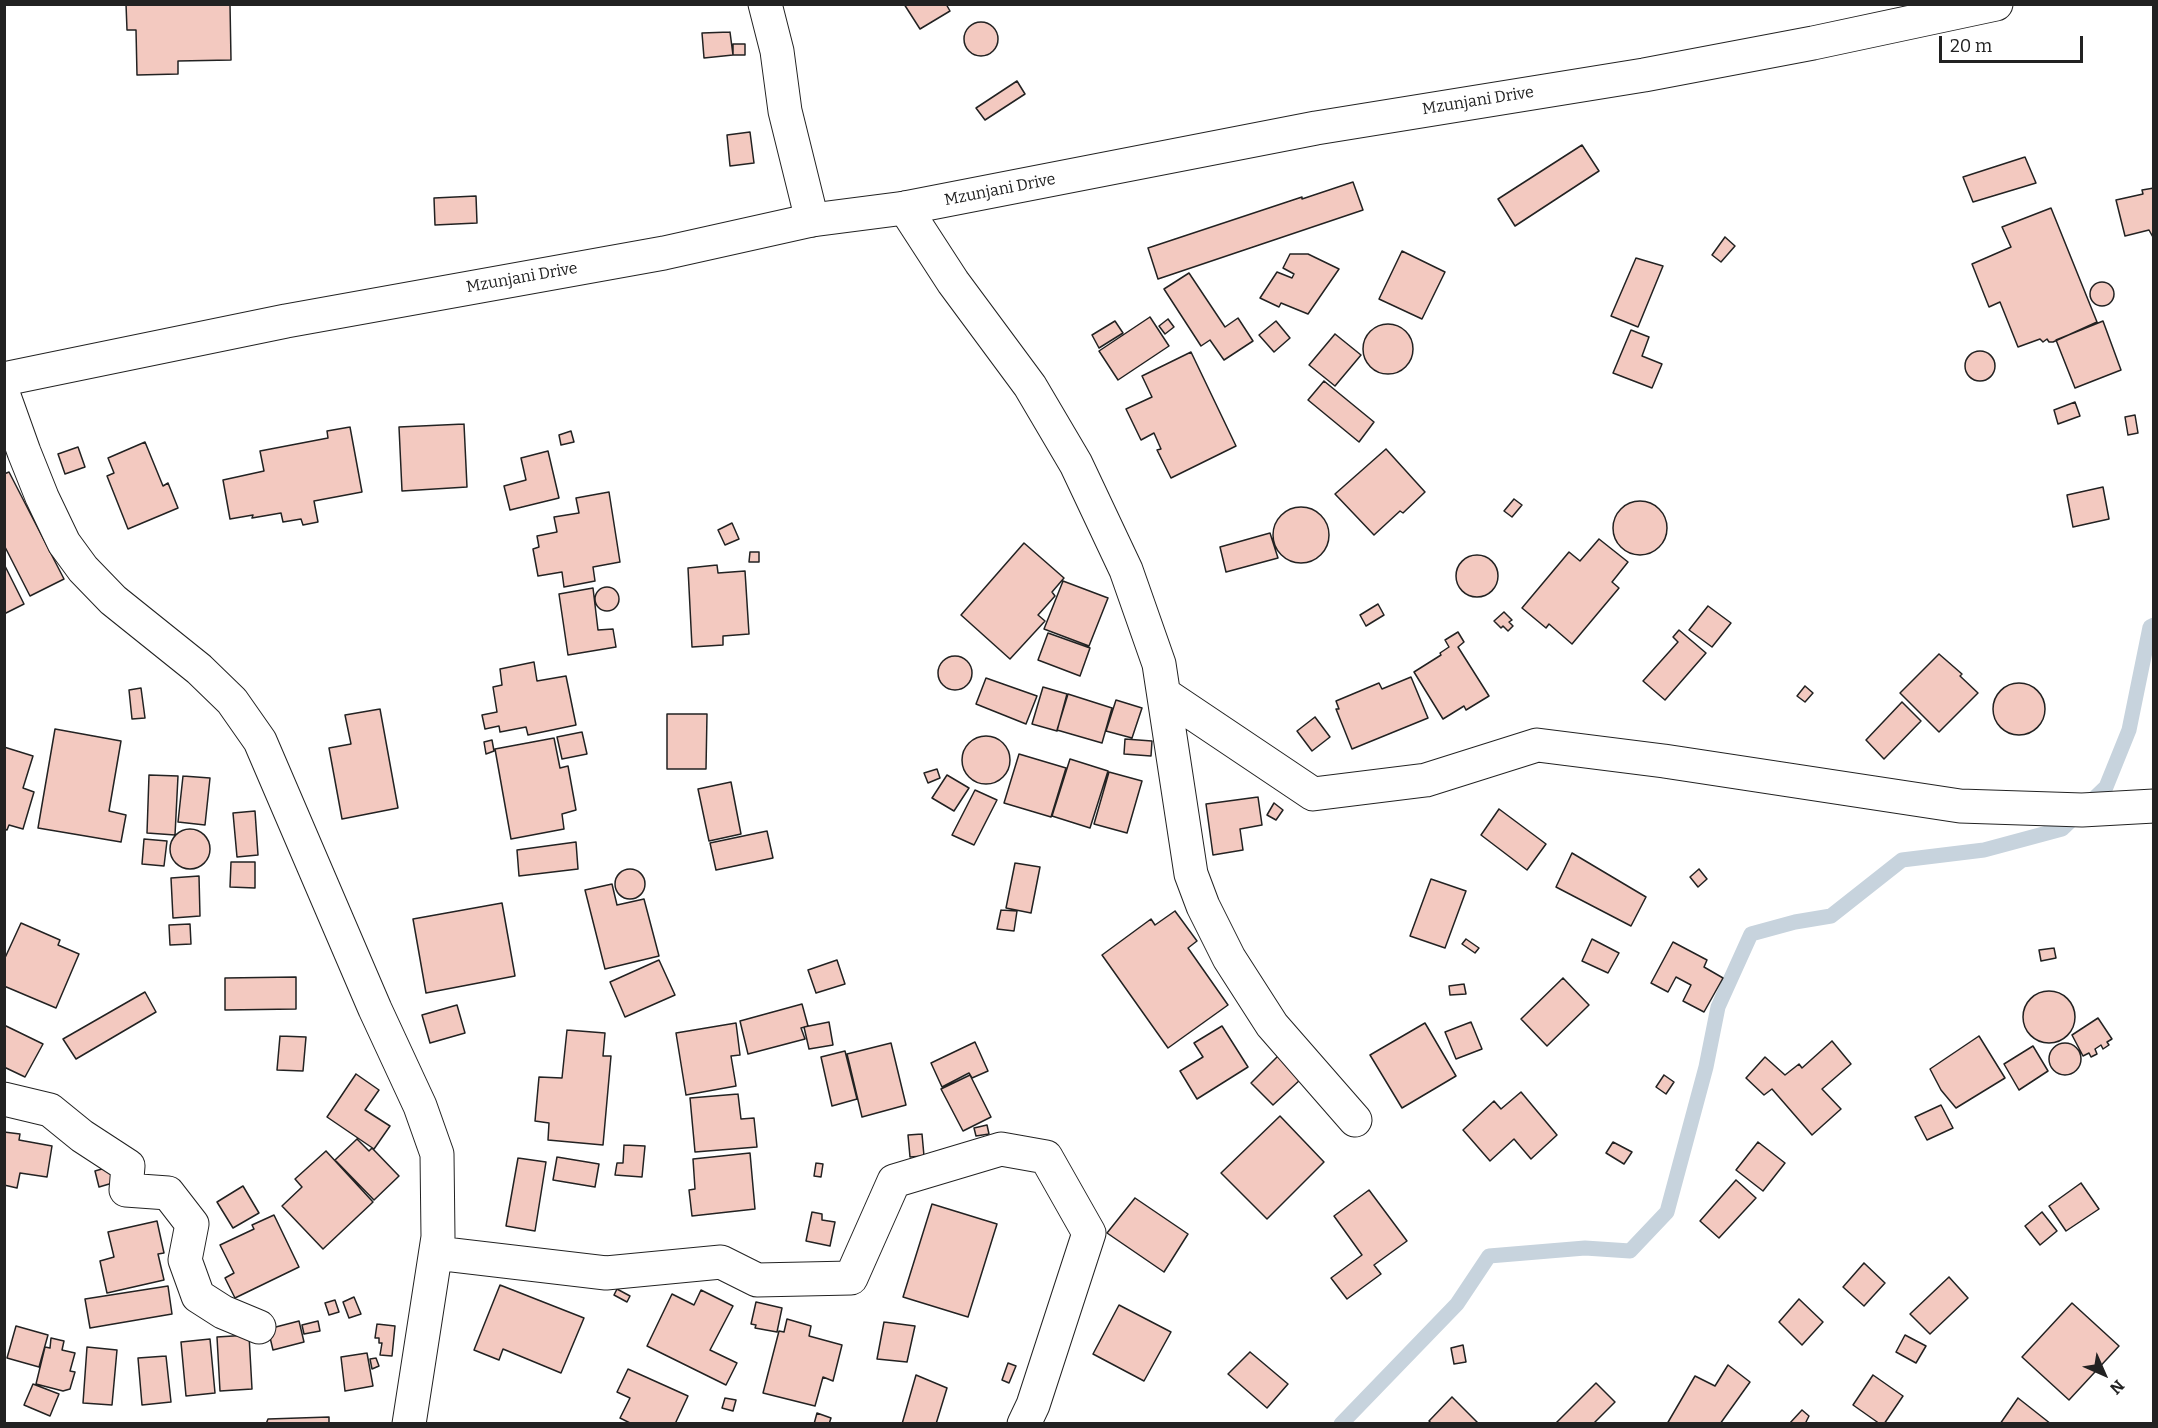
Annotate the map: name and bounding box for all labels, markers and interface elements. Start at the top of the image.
scale bar [1942,24,2086,62]
text: 20 m [1950,35,1992,57]
street label: Mzunjani Drive [1421,83,1535,119]
street label: Mzunjani Drive [943,170,1057,210]
street label: Mzunjani Drive [465,259,579,297]
north arrow [2074,1344,2134,1404]
text: N [2106,1376,2128,1398]

